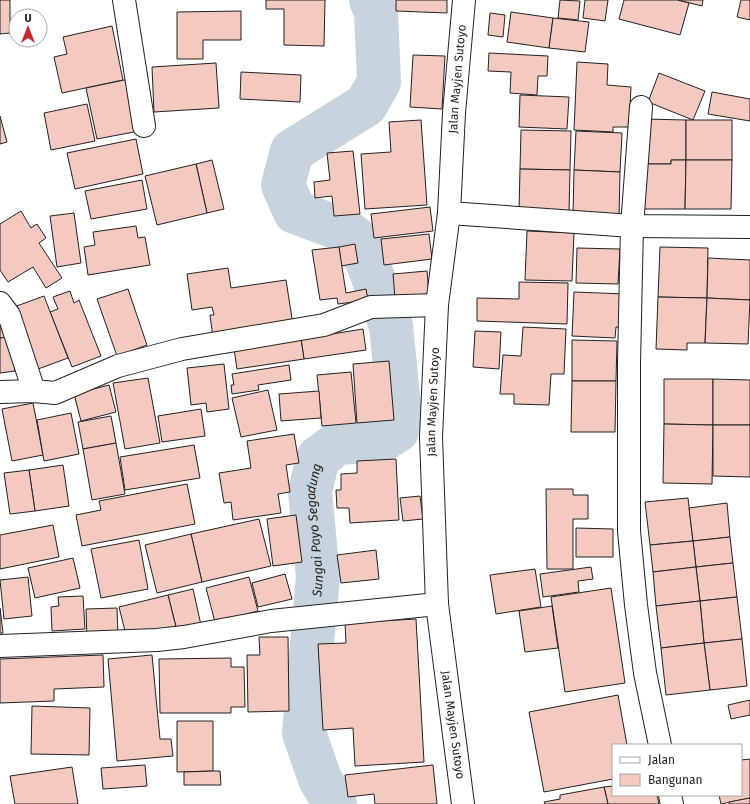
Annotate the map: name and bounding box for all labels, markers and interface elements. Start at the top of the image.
north arrow [8,8,48,48]
text: U [24,12,32,25]
street label: Jalan Mayjen Sutoyo [446,24,469,134]
street label: Jalan Mayjen Sutoyo [424,347,442,457]
water label: Sungai Payo Segadung [302,462,326,598]
street label: Jalan Mayjen Sutoyo [438,670,468,780]
legend [612,744,742,796]
text: Jalan [648,753,675,767]
text: Bangunan [648,773,703,787]

